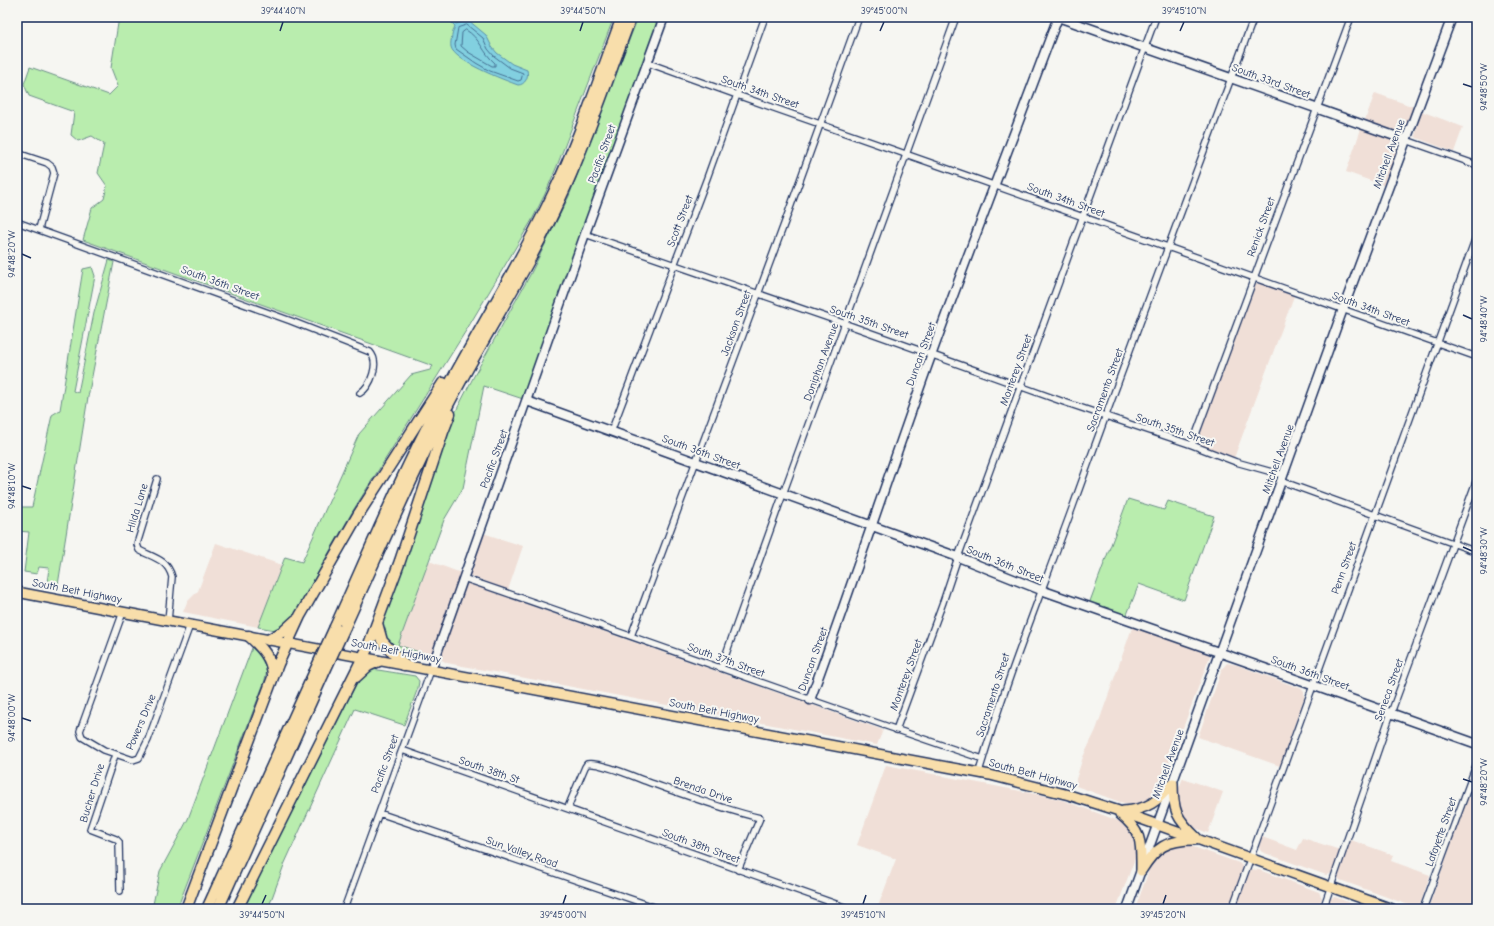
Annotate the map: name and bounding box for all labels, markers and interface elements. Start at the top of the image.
text: 39°44'40"N [261,5,305,17]
text: 39°44'50"N [560,5,606,17]
text: 39°45'00"N [861,5,907,17]
text: 39°45'10"N [1162,5,1206,17]
street label: South 33rd Street [1230,61,1313,101]
text: 94°48'50"W [1478,63,1490,111]
street label: South 34th Street [719,73,801,112]
street label: Mitchell Avenue [1370,117,1408,191]
street label: Pacific Street [585,122,619,185]
street label: South 34th Street [1026,180,1107,220]
street label: Scott Street [664,192,696,249]
street label: Renick Street [1244,195,1278,259]
text: 94°48'20"W [6,230,18,278]
street label: South 36th Street [179,263,262,303]
street label: Jackson Street [718,288,754,358]
street label: South 34th Street [1331,289,1412,329]
text: 94°48'40"W [1478,295,1490,342]
street label: South 35th Street [828,303,911,342]
street label: Duncan Street [903,320,939,388]
street label: Doniphan Avenue [801,321,841,403]
street label: Monterey Street [997,332,1035,408]
street label: Sacramento Street [1084,346,1126,433]
street label: South 35th Street [1134,411,1217,450]
street label: Mitchell Avenue [1259,422,1297,496]
street label: Pacific Street [477,427,511,490]
street label: South 36th Street [660,432,743,472]
text: 94°48'10"W [6,463,18,509]
street label: Hilda Lane [123,481,151,534]
text: 94°48'30"W [1478,527,1490,575]
street label: Penn Street [1329,539,1360,596]
street label: South 36th Street [965,543,1046,586]
street label: South Belt Highway [31,576,123,606]
street label: Duncan Street [795,625,831,693]
street label: South Belt Highway [350,636,442,666]
street label: Monterey Street [887,637,925,713]
street label: South 37th Street [686,640,767,680]
street label: Sacramento Street [973,651,1013,739]
street label: South 36th Street [1269,653,1352,693]
street label: Seneca Street [1372,656,1407,723]
street label: Powers Drive [123,692,159,752]
text: 94°48'00"W [6,694,18,742]
street label: South Belt Highway [668,696,760,726]
street label: Mitchell Avenue [1149,727,1187,801]
street label: Pacific Street [368,732,402,795]
street label: South 38th St [457,754,522,787]
street label: South Belt Highway [987,756,1079,792]
text: 94°48'20"W [1478,758,1490,806]
street label: Bucher Drive [77,762,107,824]
street label: Brenda Drive [672,774,735,806]
street label: Lafayette Street [1422,795,1460,868]
street label: South 38th Street [660,826,742,866]
street label: Sun Valley Road [484,834,560,870]
text: 39°44'50"N [239,909,285,921]
text: 39°45'00"N [540,909,586,921]
text: 39°45'10"N [841,909,885,921]
text: 39°45'20"N [1140,909,1186,921]

